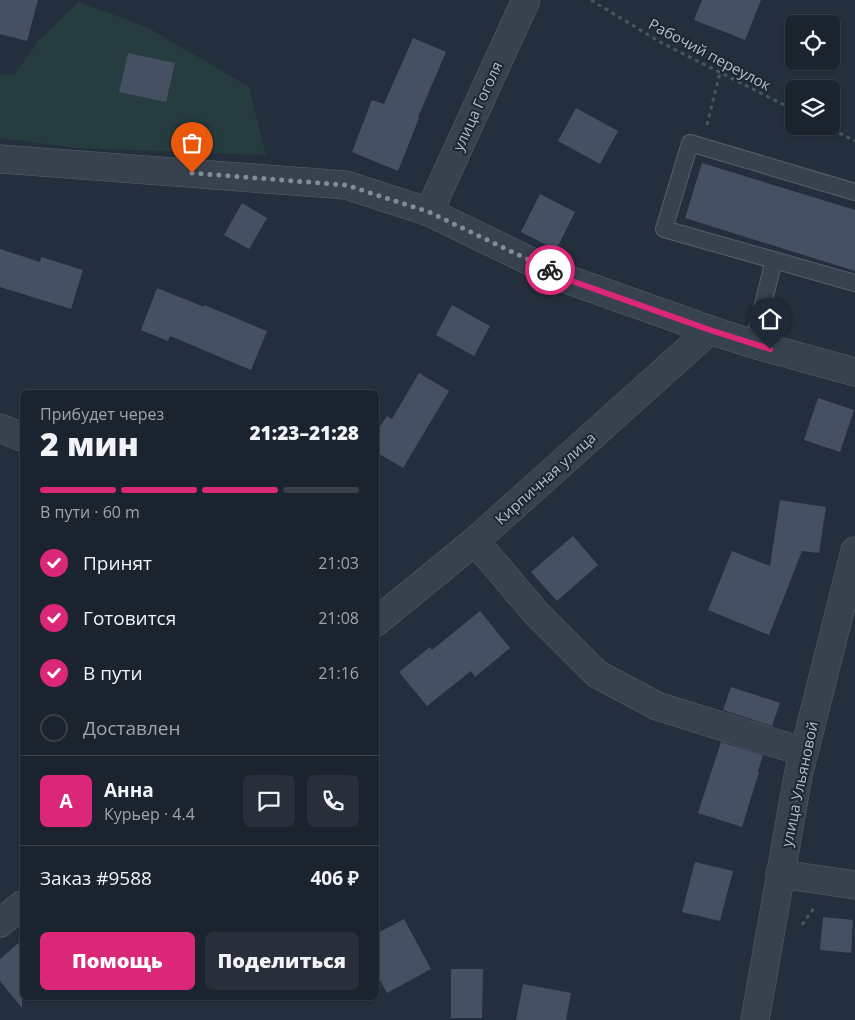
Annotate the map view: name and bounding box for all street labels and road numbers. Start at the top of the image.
street label: Рабочий переулок [645,13,775,95]
street label: улица Гоголя [448,58,506,154]
street label: Кирпичная улица [490,427,600,529]
street label: улица Ульяновой [776,719,822,849]

